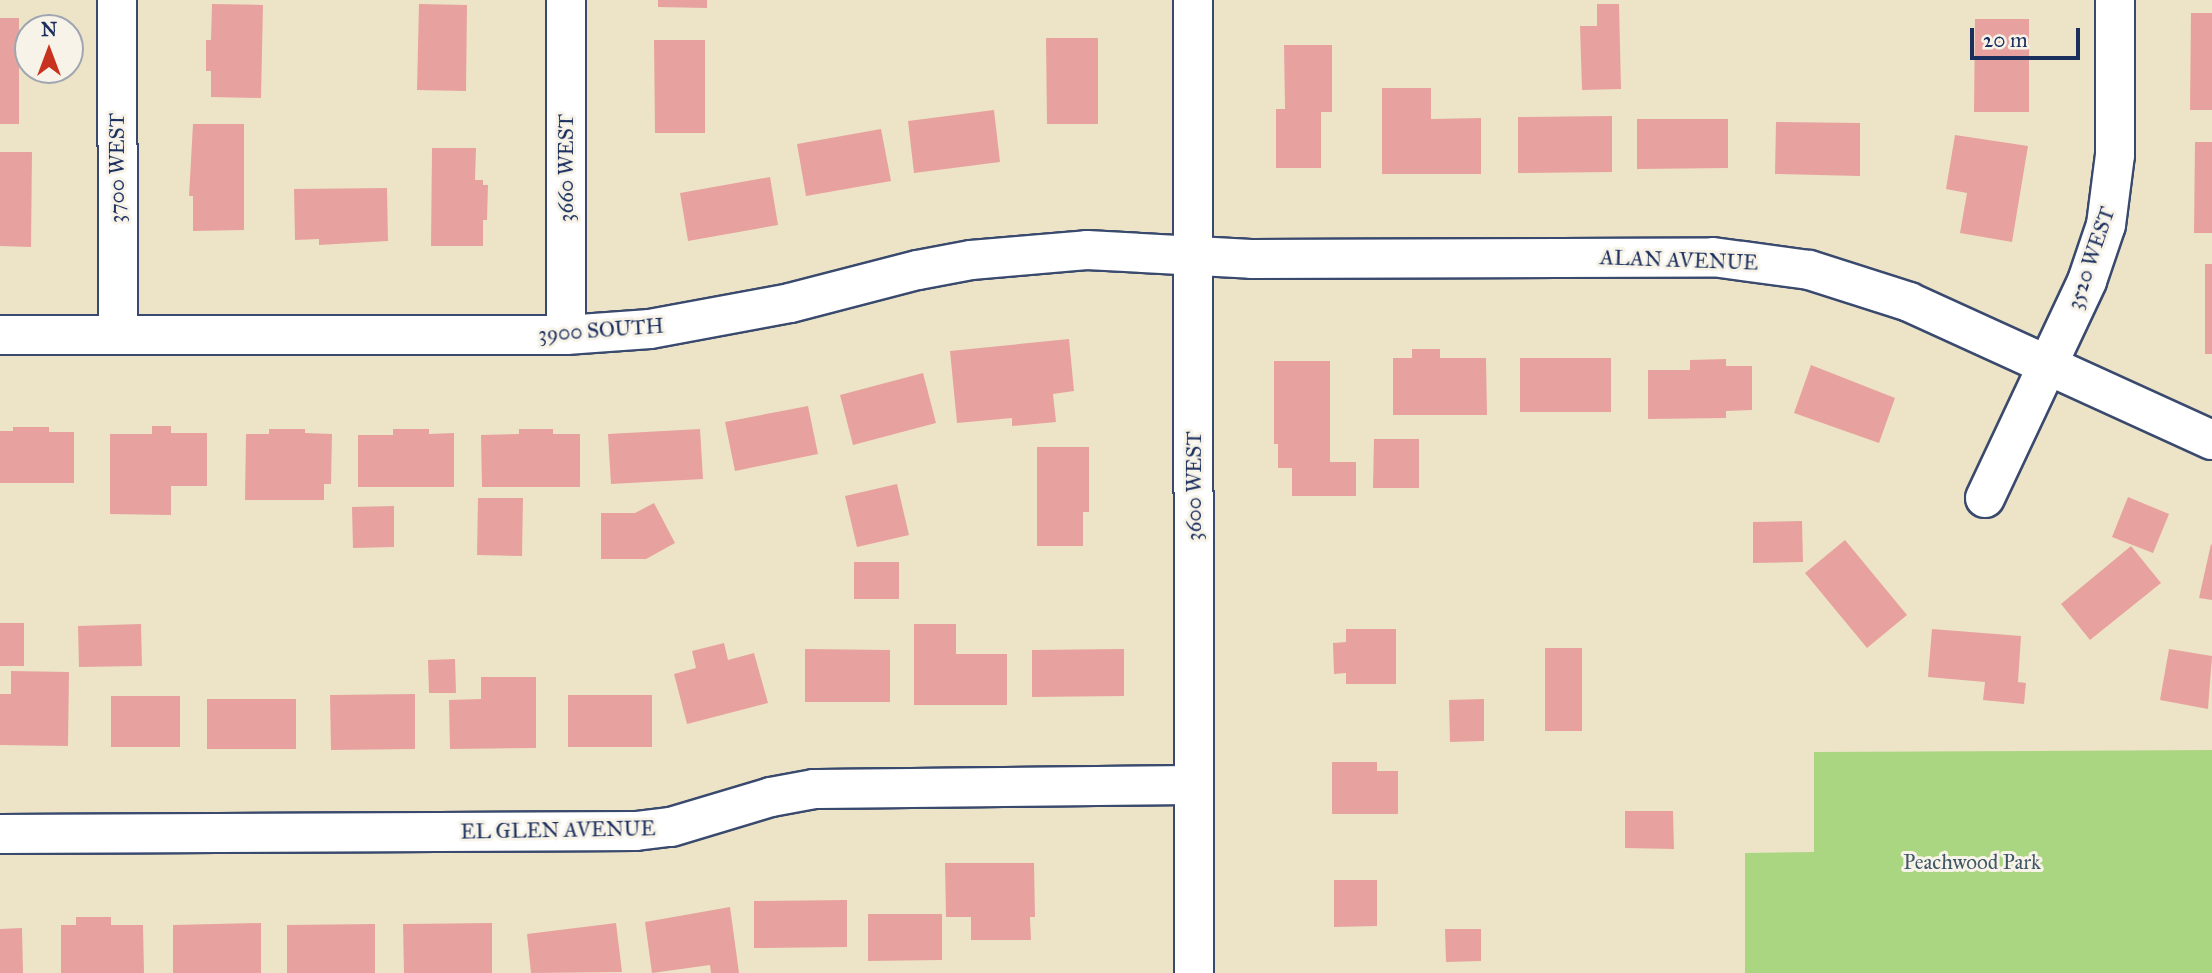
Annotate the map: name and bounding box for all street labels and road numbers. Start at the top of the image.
street label: 3700 WEST [104,113,130,223]
street label: 3660 WEST [553,114,579,222]
street label: 3520 WEST [2062,203,2120,313]
street label: ALAN AVENUE [1599,245,1759,275]
street label: 3900 SOUTH [537,313,665,347]
street label: 3600 WEST [1181,431,1207,541]
street label: EL GLEN AVENUE [460,816,656,844]

